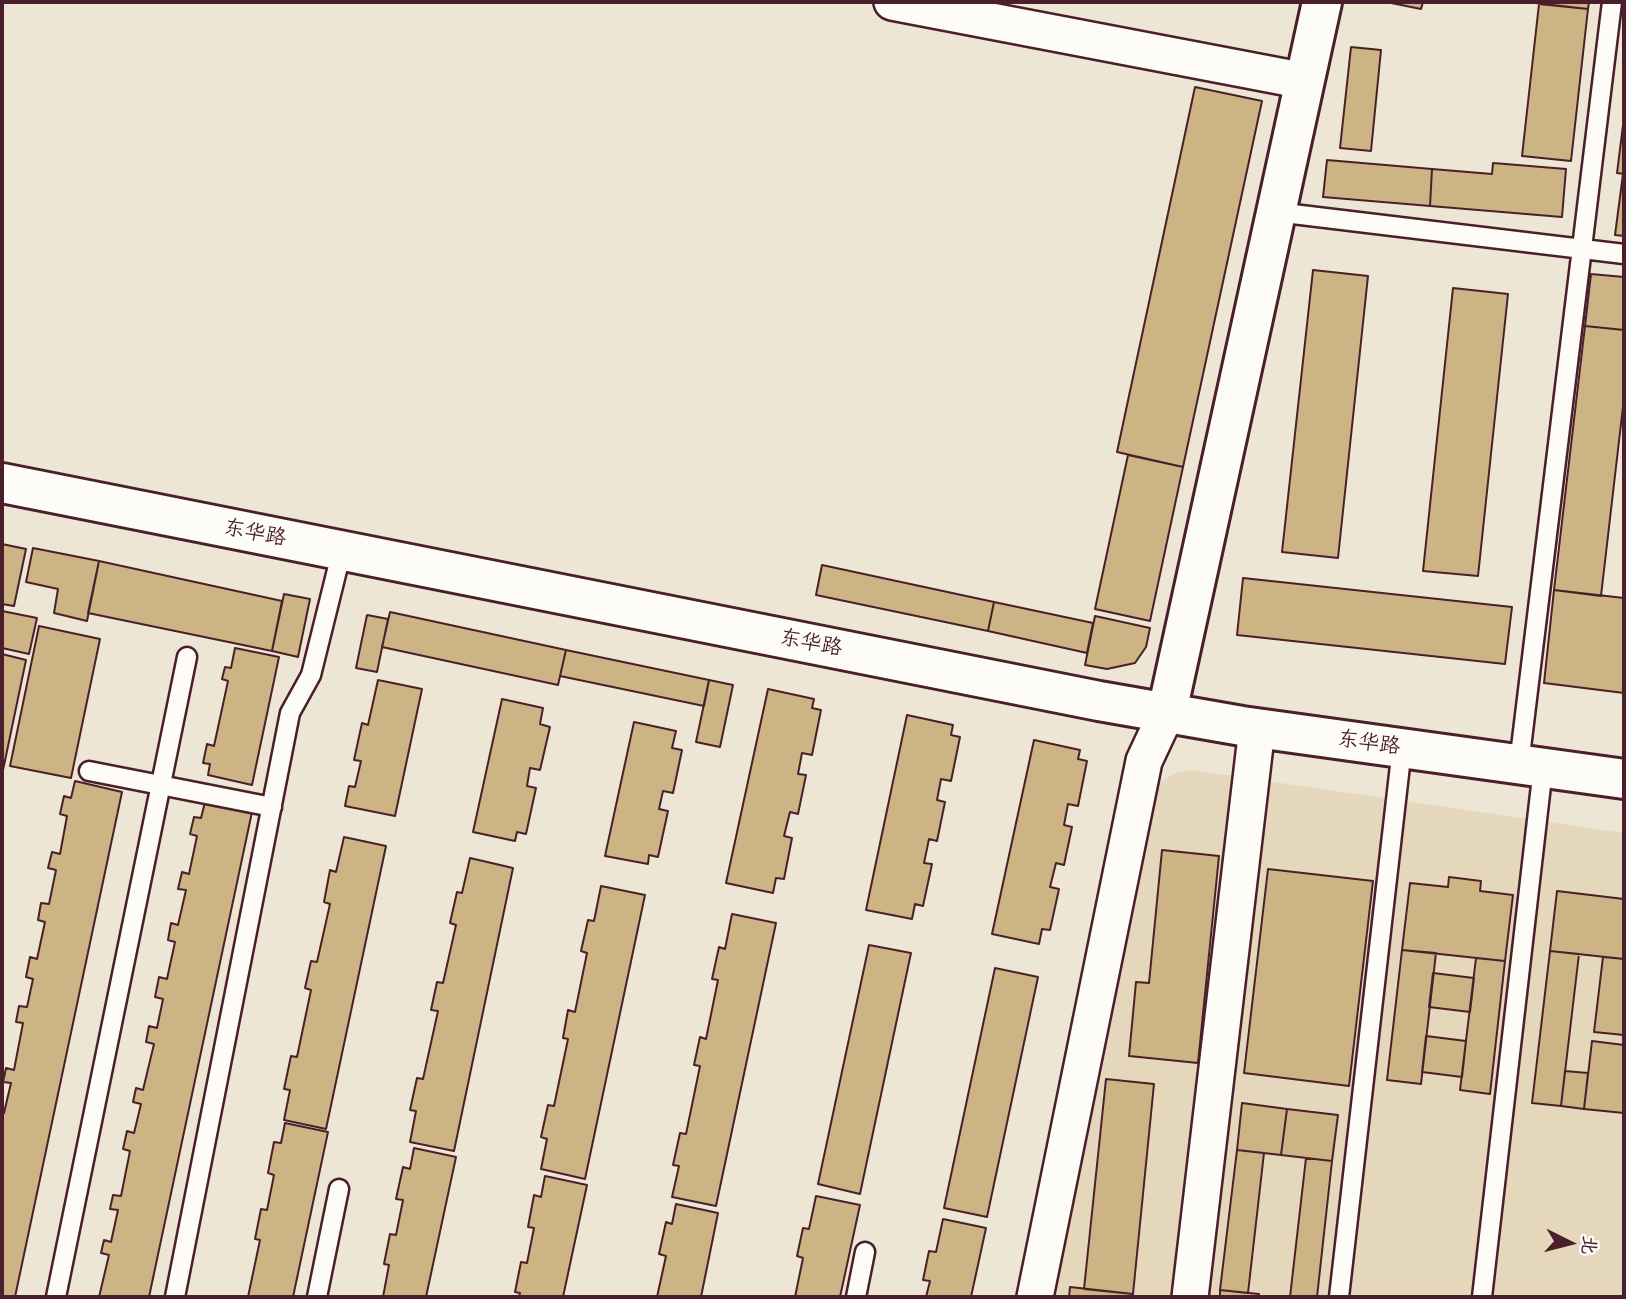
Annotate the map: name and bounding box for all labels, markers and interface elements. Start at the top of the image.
street label: 东华路 [222,515,288,551]
street label: 东华路 [778,625,844,661]
street label: 东华路 [1336,726,1402,760]
north arrow [1535,1208,1605,1278]
text: 北 [1576,1234,1606,1256]

